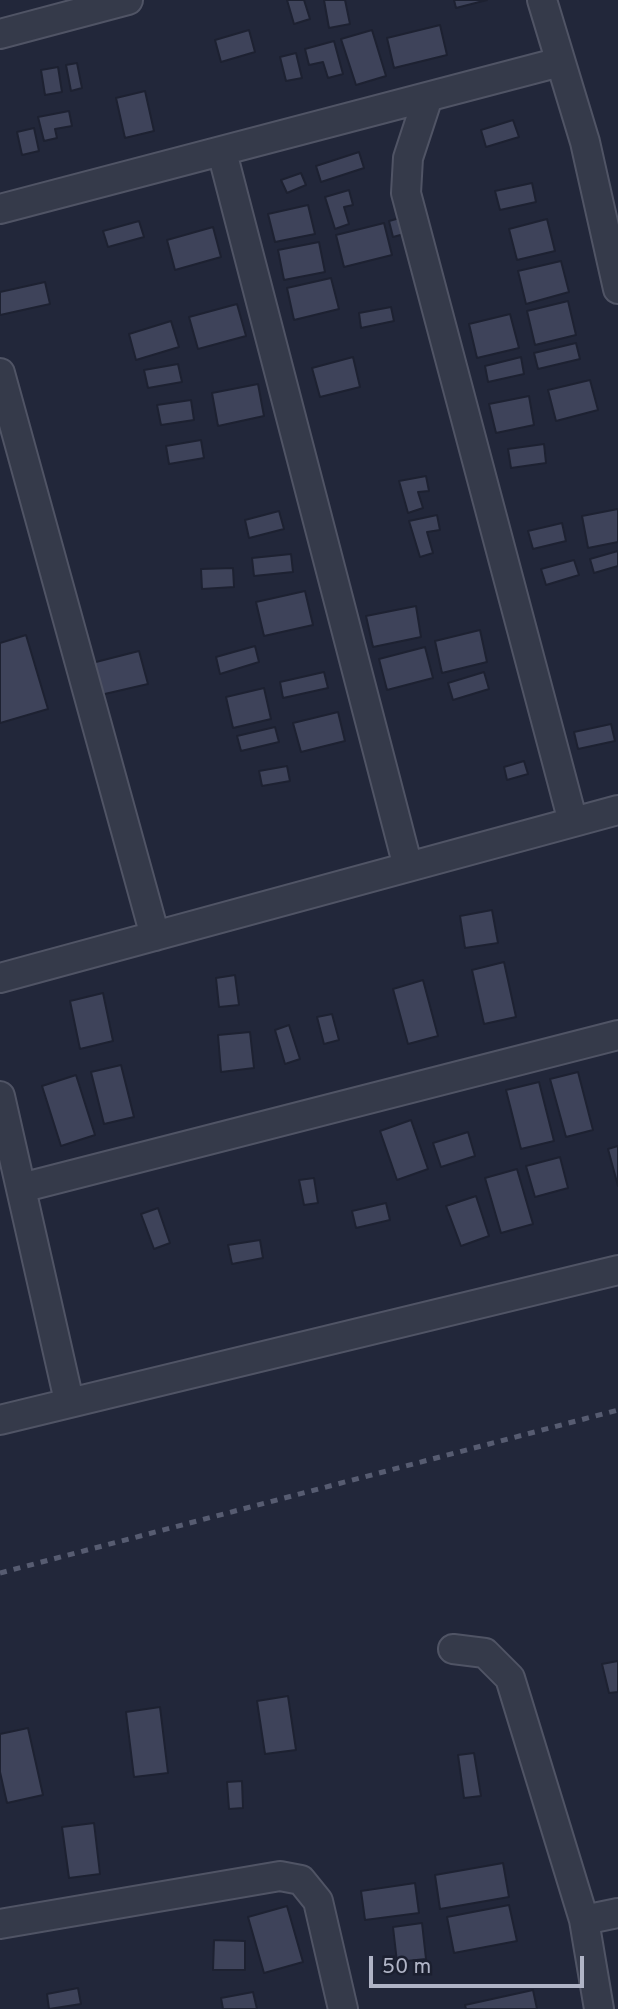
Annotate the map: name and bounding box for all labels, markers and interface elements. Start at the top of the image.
scale bar [373,1942,588,1986]
text: 50 m [382,1954,431,1981]

